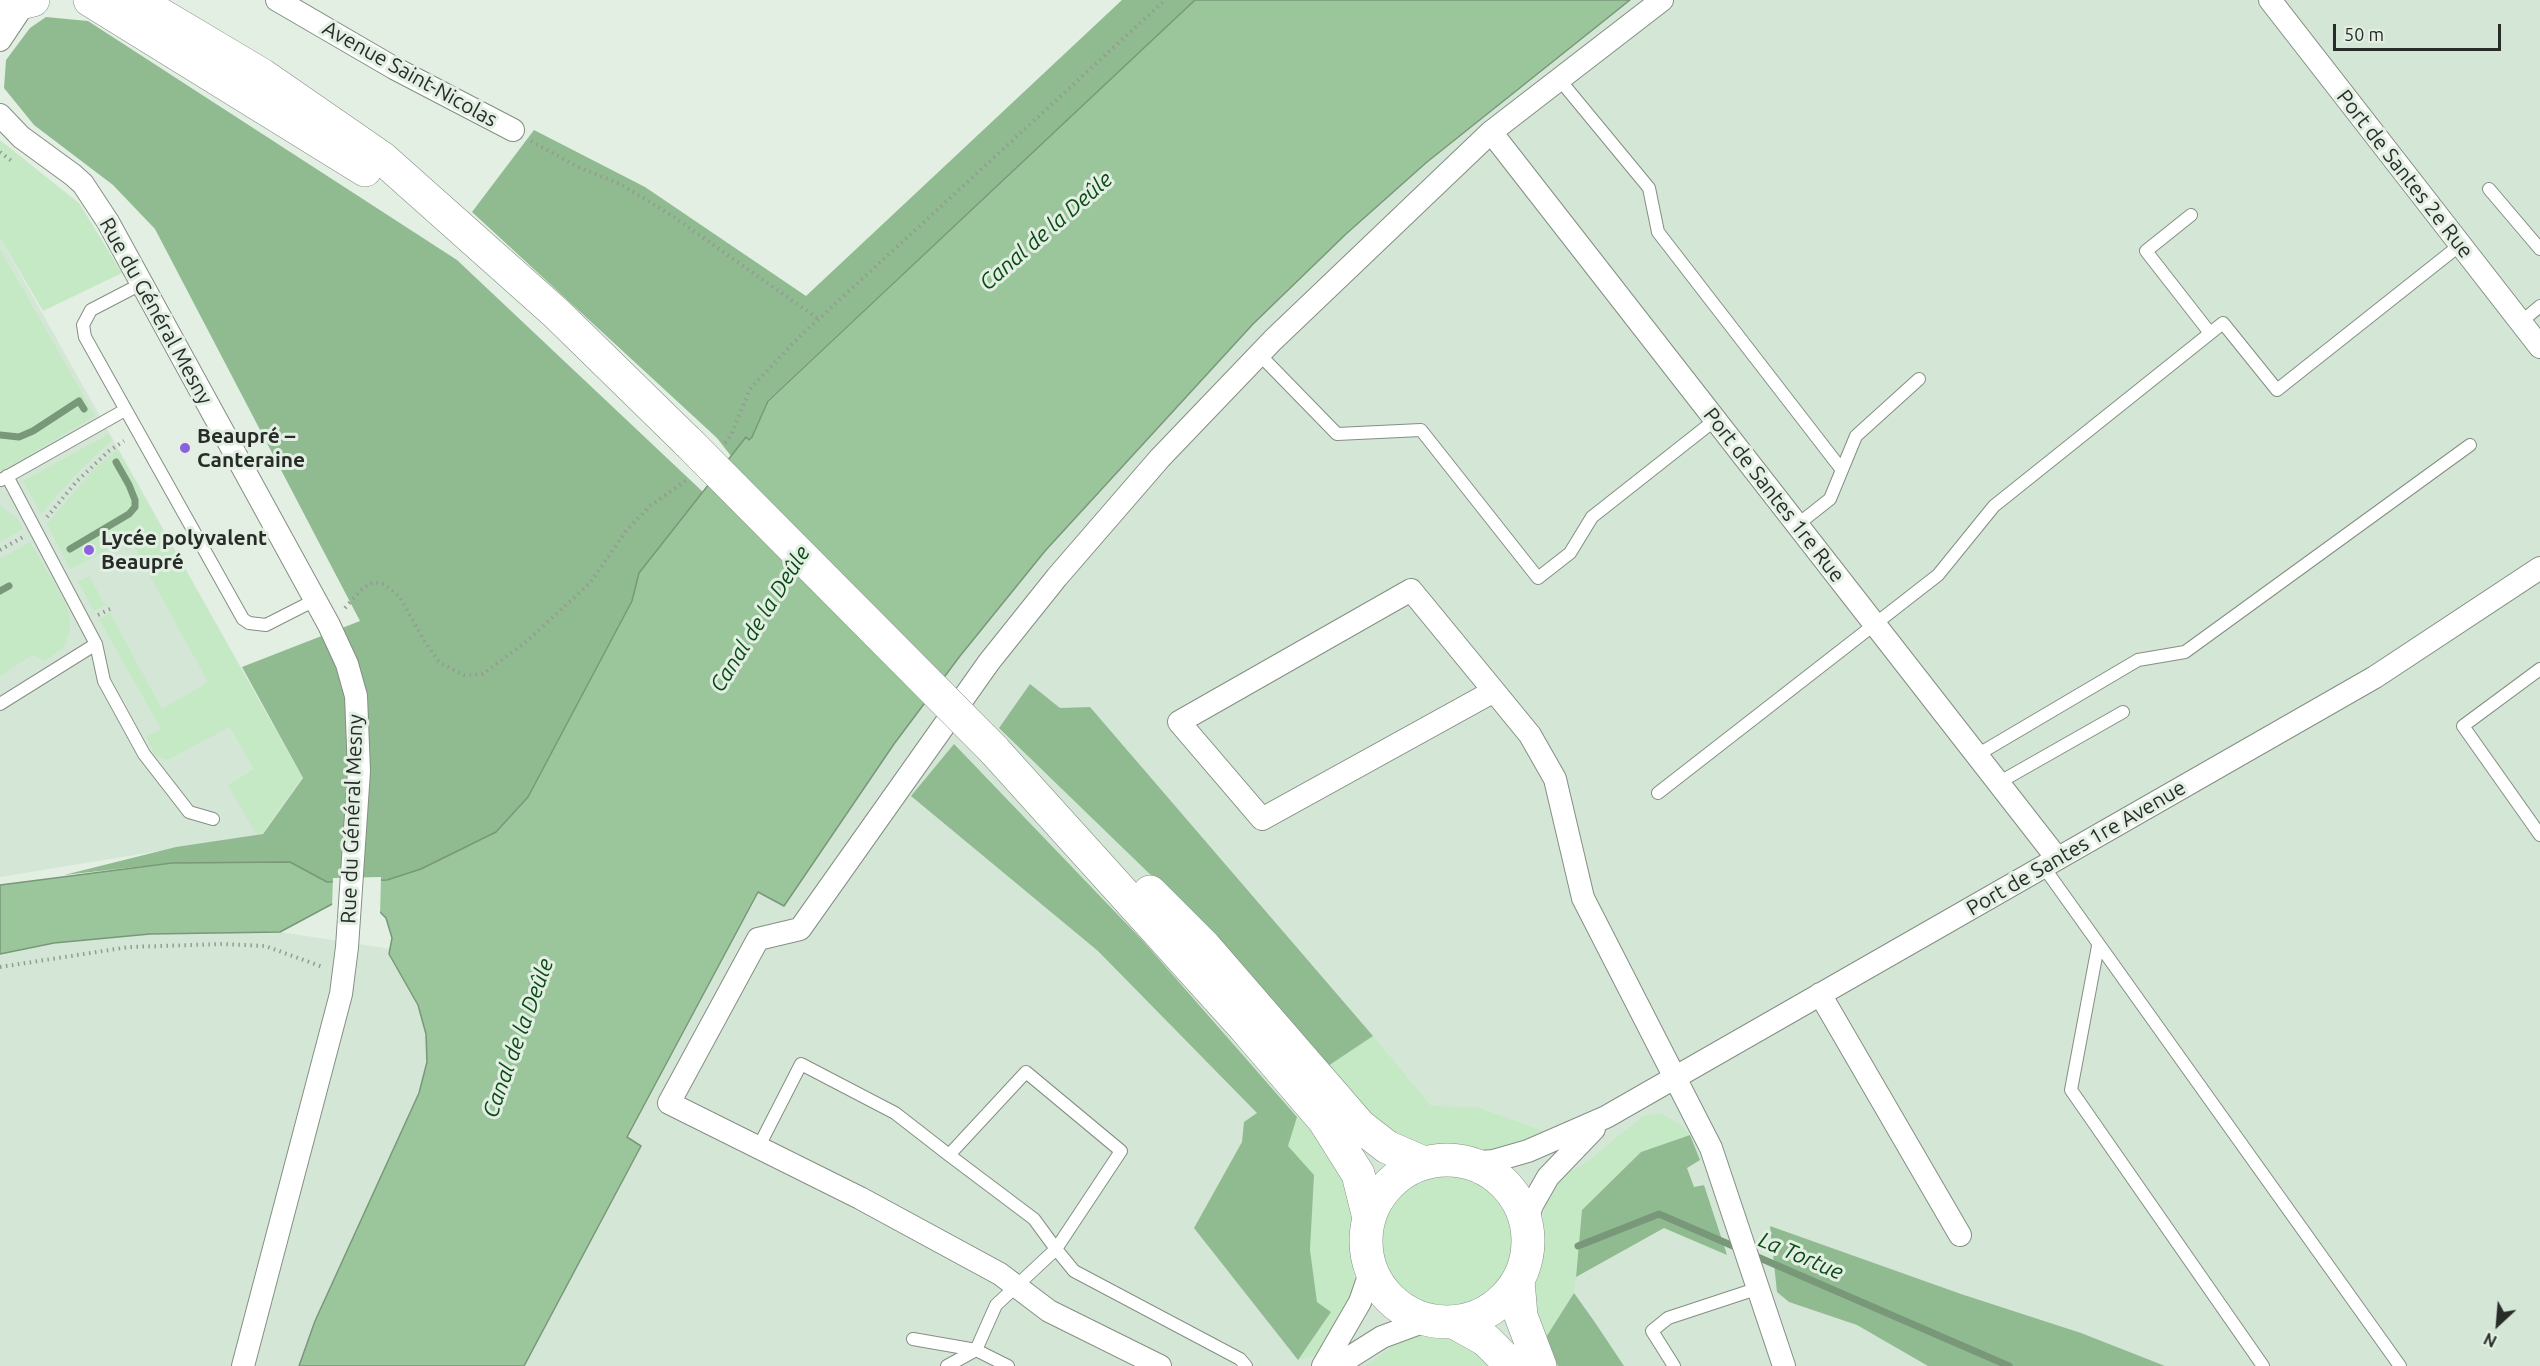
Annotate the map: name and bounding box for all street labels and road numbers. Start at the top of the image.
street label: Avenue Saint-Nicolas [318,16,502,132]
street label: Port de Santes 2e Rue [2331,85,2479,263]
street label: Rue du Général Mesny [94,213,218,409]
street label: Port de Santes 1re Rue [1698,403,1850,587]
street label: Rue du Général Mesny [336,714,368,924]
street label: Port de Santes 1re Avenue [1962,775,2190,921]

